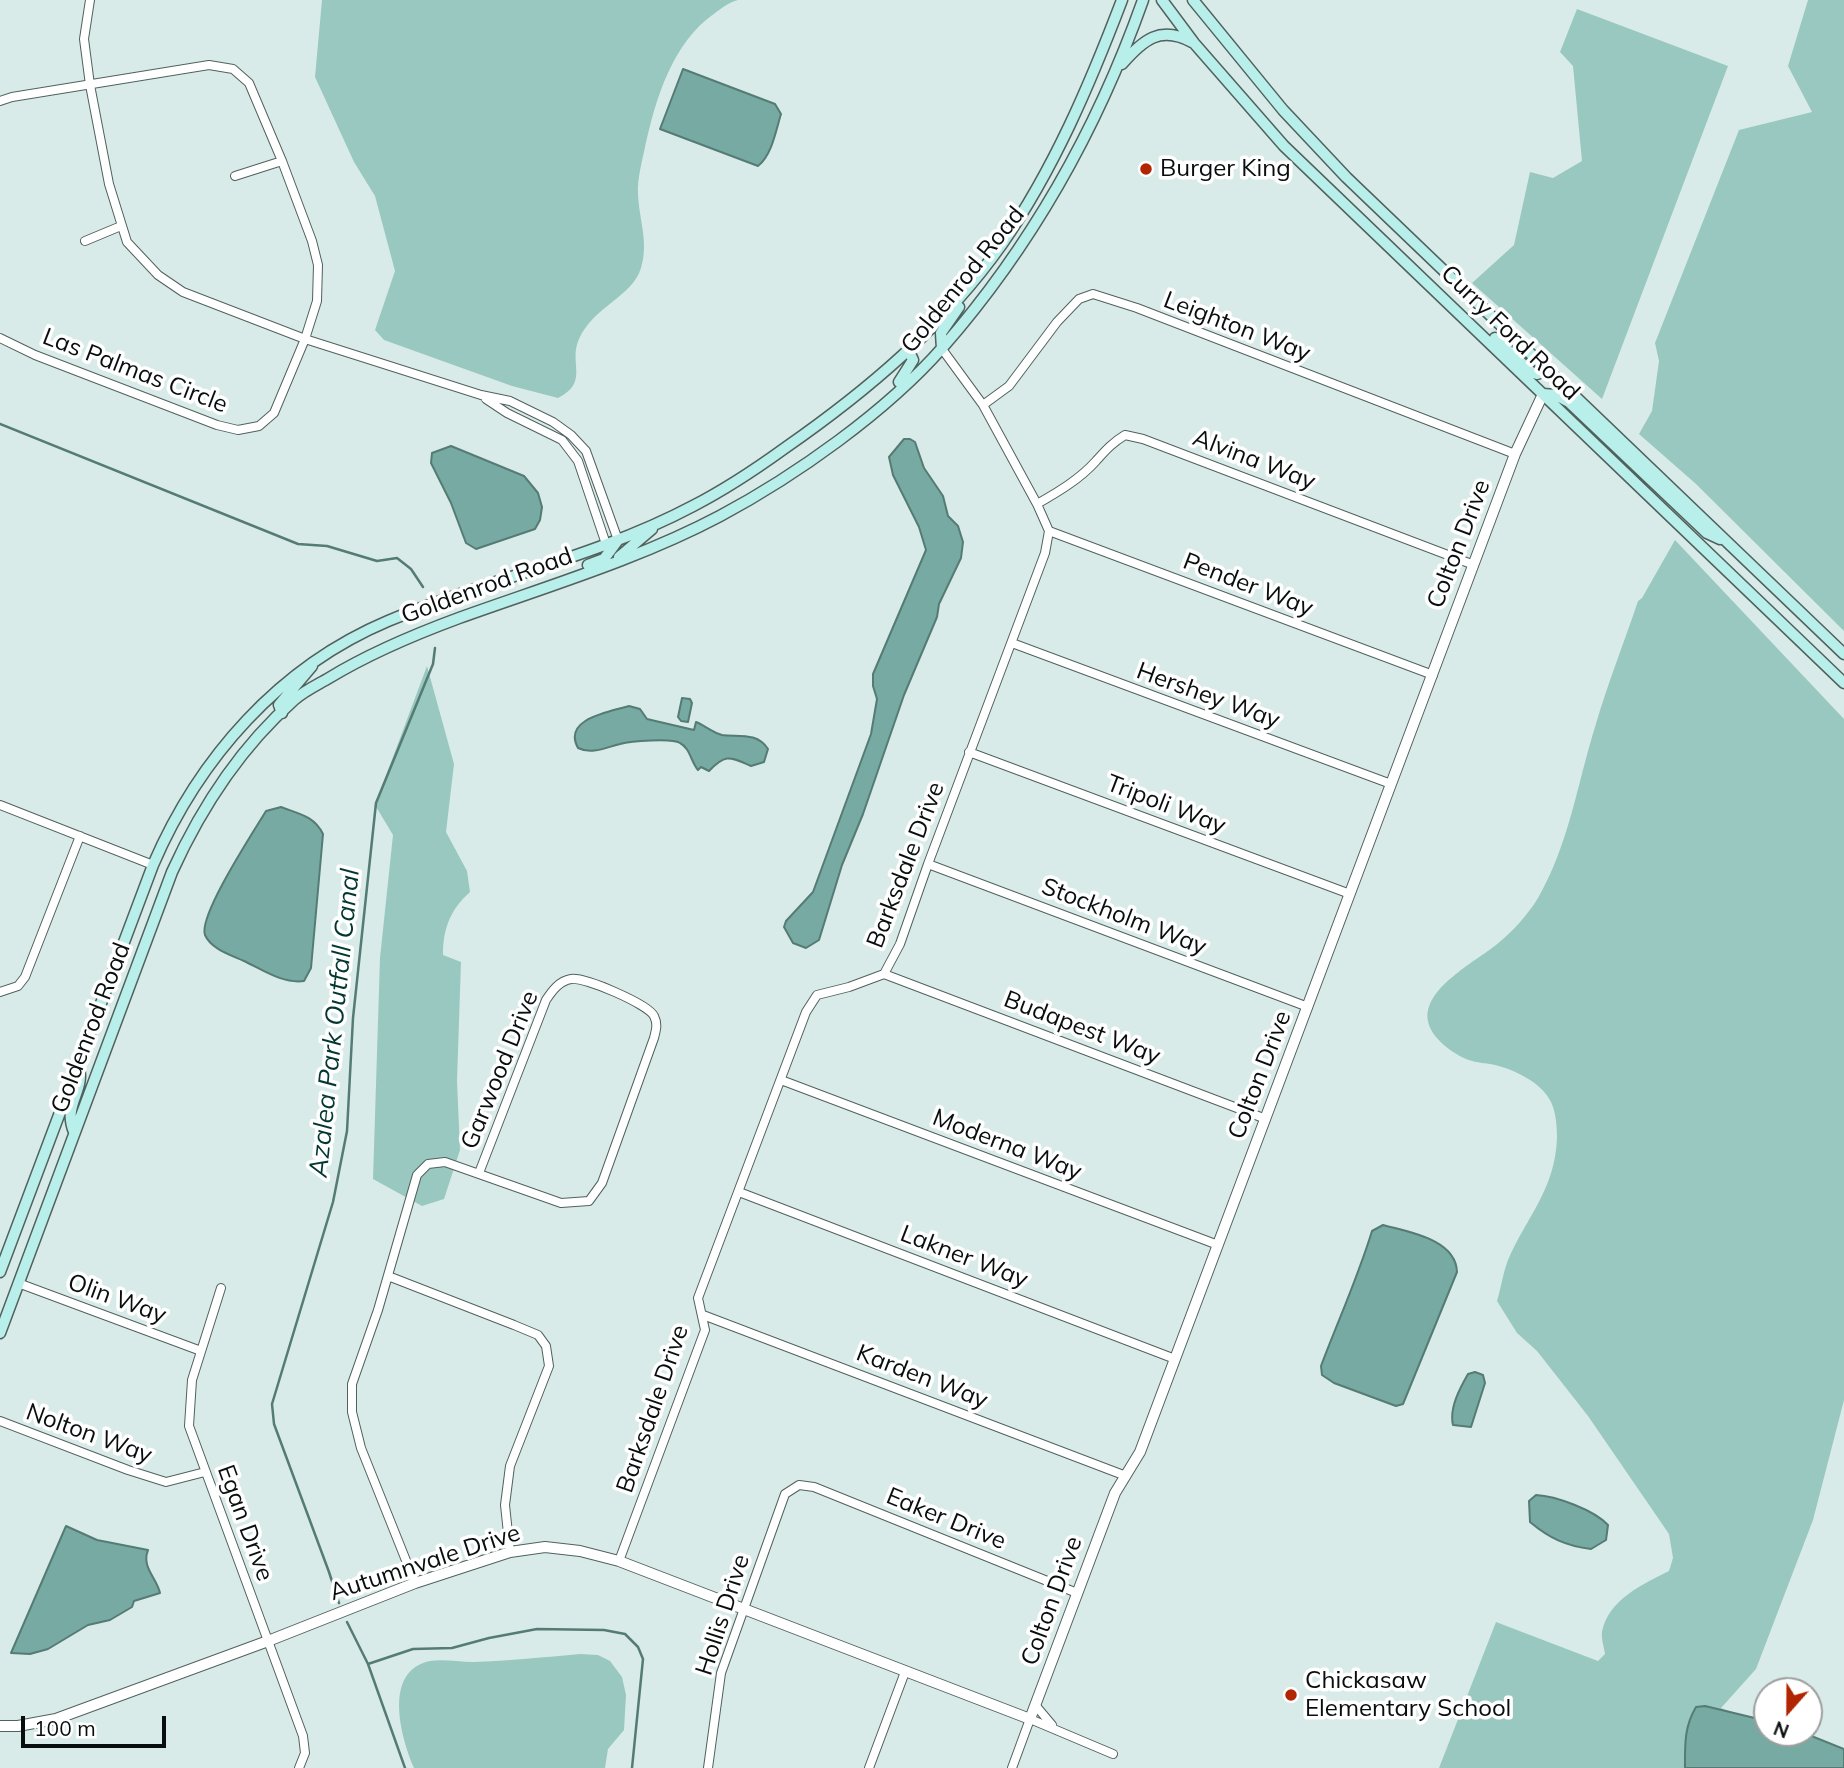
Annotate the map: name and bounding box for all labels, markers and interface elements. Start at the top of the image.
place label: Burger King [1160,155,1291,183]
marker: Burger King [1138,161,1154,177]
street label: Goldenrod Road [895,201,1031,359]
street label: Curry Ford Road [1435,259,1585,407]
street label: Leighton Way [1160,286,1314,368]
street label: Las Palmas Circle [38,322,232,420]
street label: Alvina Way [1189,423,1319,497]
street label: Colton Drive [1421,476,1497,612]
street label: Goldenrod Road [397,542,577,630]
street label: Pender Way [1179,547,1317,623]
street label: Hershey Way [1132,657,1284,735]
street label: Tripoli Way [1102,769,1230,841]
street label: Barksdale Drive [861,778,951,952]
water label: Azalea Park Outfall Canal [303,867,367,1179]
street label: Stockholm Way [1037,872,1211,962]
street label: Goldenrod Road [45,939,137,1117]
street label: Budapest Way [1000,985,1164,1071]
street label: Garwood Drive [455,987,545,1153]
street label: Colton Drive [1222,1007,1298,1143]
street label: Moderna Way [928,1103,1086,1187]
street label: Lakner Way [896,1219,1032,1295]
street label: Olin Way [64,1268,170,1330]
street label: Barksdale Drive [611,1321,695,1497]
street label: Karden Way [852,1339,992,1415]
street label: Nolton Way [22,1398,156,1470]
street label: Egan Drive [211,1461,279,1585]
street label: Eaker Drive [882,1482,1010,1556]
street label: Autumnvale Drive [326,1519,524,1607]
street label: Colton Drive [1015,1533,1089,1669]
street label: Hollis Drive [690,1551,756,1679]
place label: Chickasaw Elementary School [1305,1667,1511,1723]
north arrow [1753,1677,1823,1747]
marker: Chickasaw Elementary School [1283,1687,1299,1703]
scale bar [24,1702,170,1746]
text: 100 m [34,1715,96,1741]
text: N [1770,1716,1792,1744]

